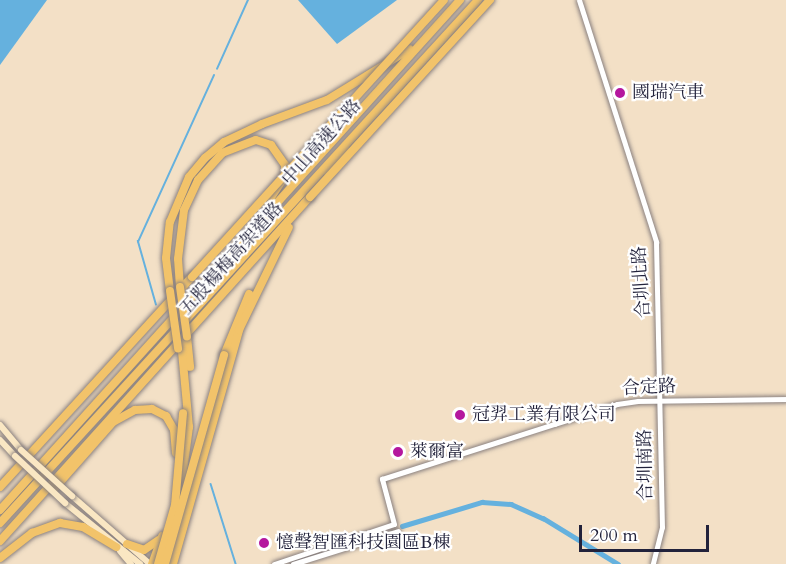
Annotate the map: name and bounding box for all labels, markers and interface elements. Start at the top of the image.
place label: 國瑞汽車 [632,82,704,104]
marker: 國瑞汽車 [613,86,627,100]
street label: 中山高速公路 [278,96,366,190]
street label: 五股楊梅高架道路 [176,198,288,320]
street label: 合圳北路 [629,245,655,319]
street label: 合定路 [621,376,677,400]
place label: 冠羿工業有限公司 [472,404,616,426]
marker: 冠羿工業有限公司 [453,408,467,422]
street label: 合圳南路 [635,429,657,501]
place label: 萊爾富 [410,441,464,463]
marker: 萊爾富 [391,445,405,459]
scale bar [582,513,712,551]
text: 200 m [590,523,638,548]
place label: 憶聲智匯科技園區B棟 [276,532,450,554]
marker: 憶聲智匯科技園區B棟 [257,536,271,550]

